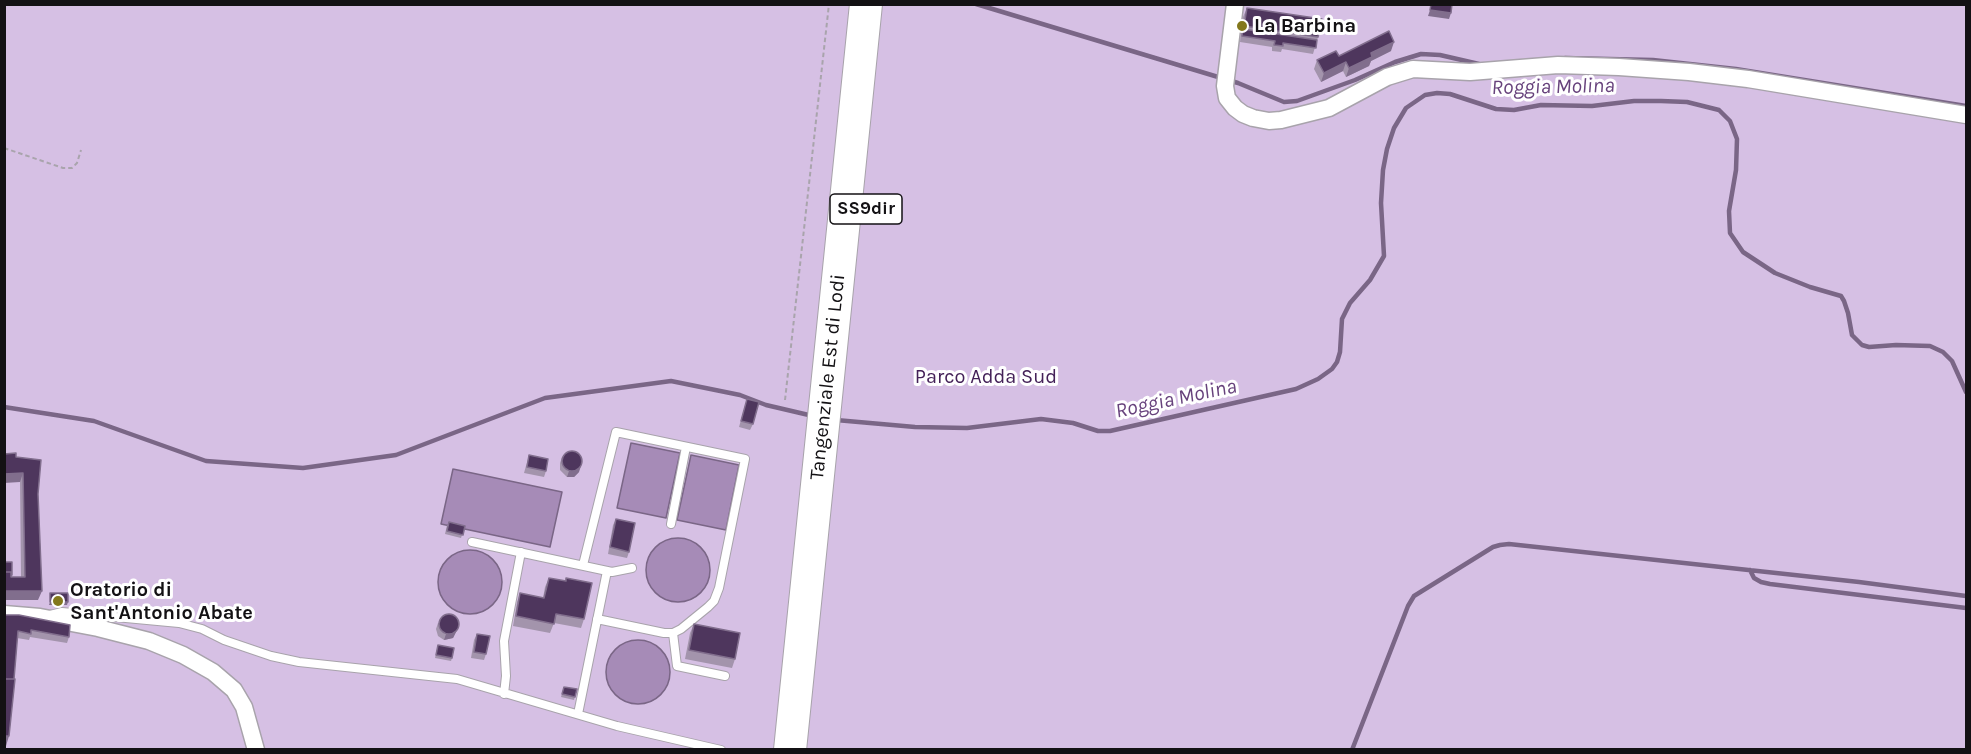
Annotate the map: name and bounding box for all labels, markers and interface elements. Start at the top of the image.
place label: La Barbina [1254,14,1356,38]
marker: La Barbina [1235,19,1249,33]
water label: Roggia Molina [1491,73,1615,101]
road number: SS9dir [830,194,902,224]
street label: Tangenziale Est di Lodi [805,273,851,481]
park label: Parco Adda Sud [915,365,1057,389]
water label: Roggia Molina [1113,374,1239,424]
place label: Oratorio di Sant'Antonio Abate [70,578,253,625]
marker: Oratorio di Sant'Antonio Abate [51,594,65,608]

